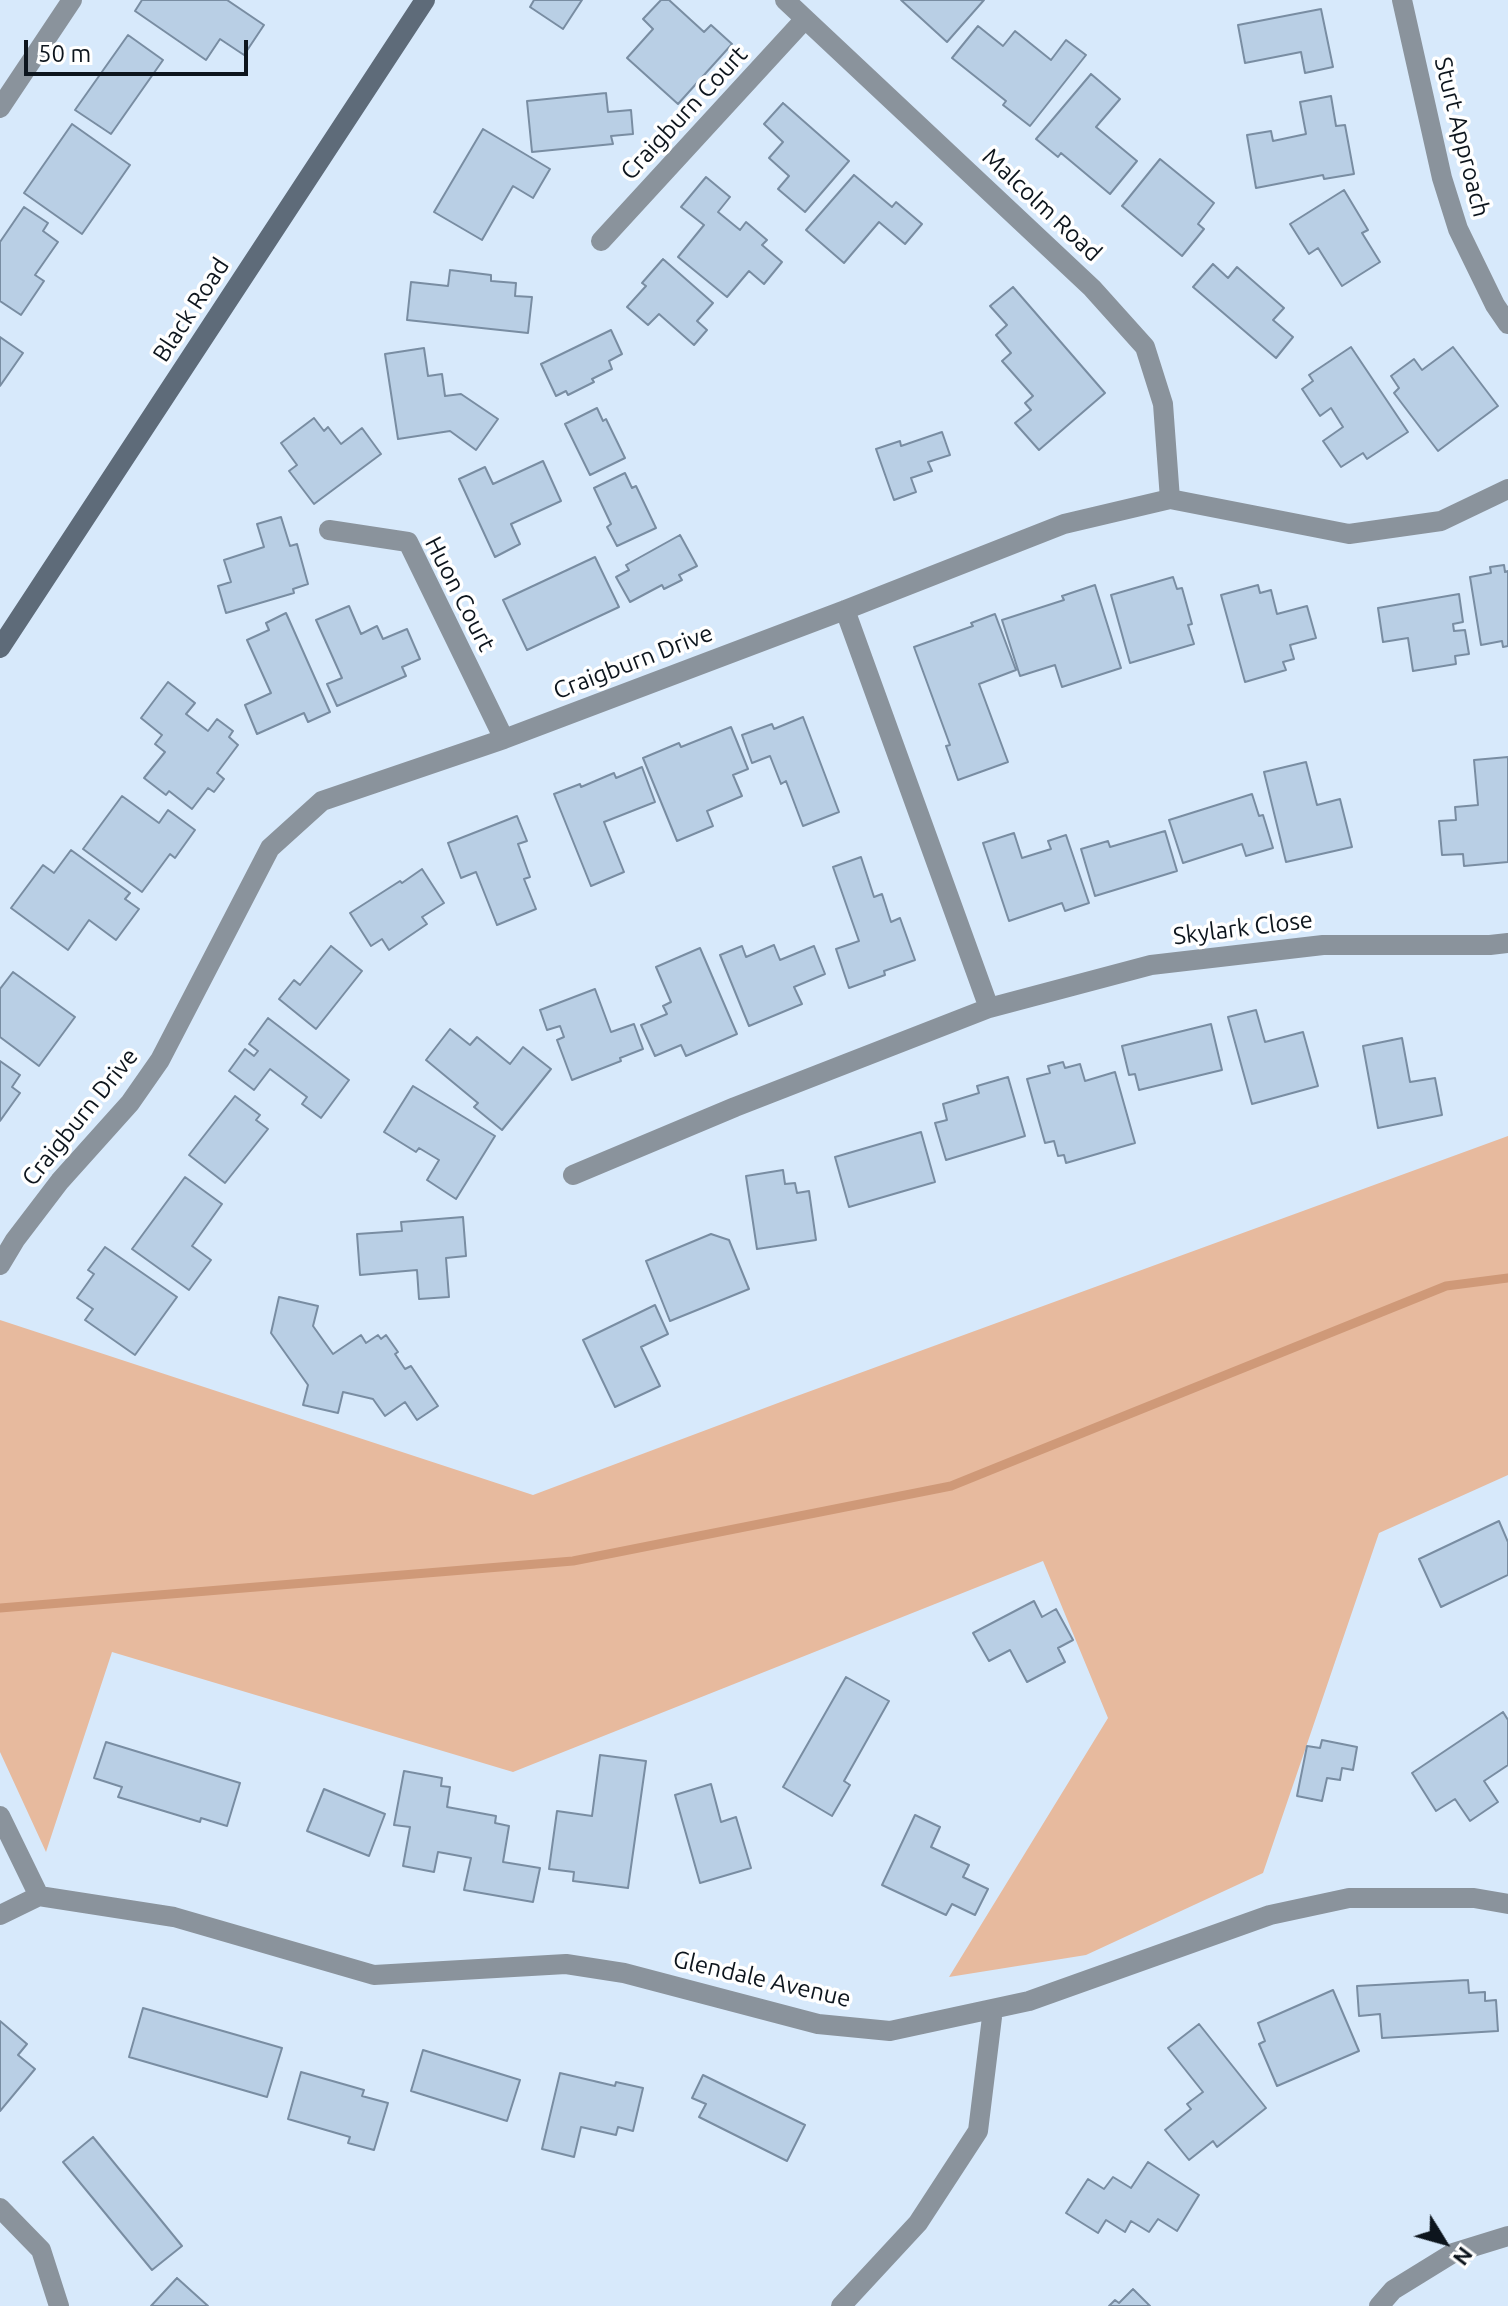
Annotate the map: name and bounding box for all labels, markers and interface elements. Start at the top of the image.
scale bar [28,24,252,74]
text: 50 m [38,40,91,67]
street label: Craigburn Court [615,40,753,186]
street label: Sturt Approach [1428,54,1496,220]
street label: Malcolm Road [976,142,1108,268]
street label: Black Road [147,253,235,367]
street label: Huon Court [419,532,501,656]
street label: Craigburn Drive [549,618,717,706]
street label: Skylark Close [1172,905,1314,951]
street label: Craigburn Drive [16,1042,144,1192]
street label: Glendale Avenue [670,1945,854,2013]
north arrow [1404,2202,1484,2282]
text: N [1449,2243,1478,2271]

